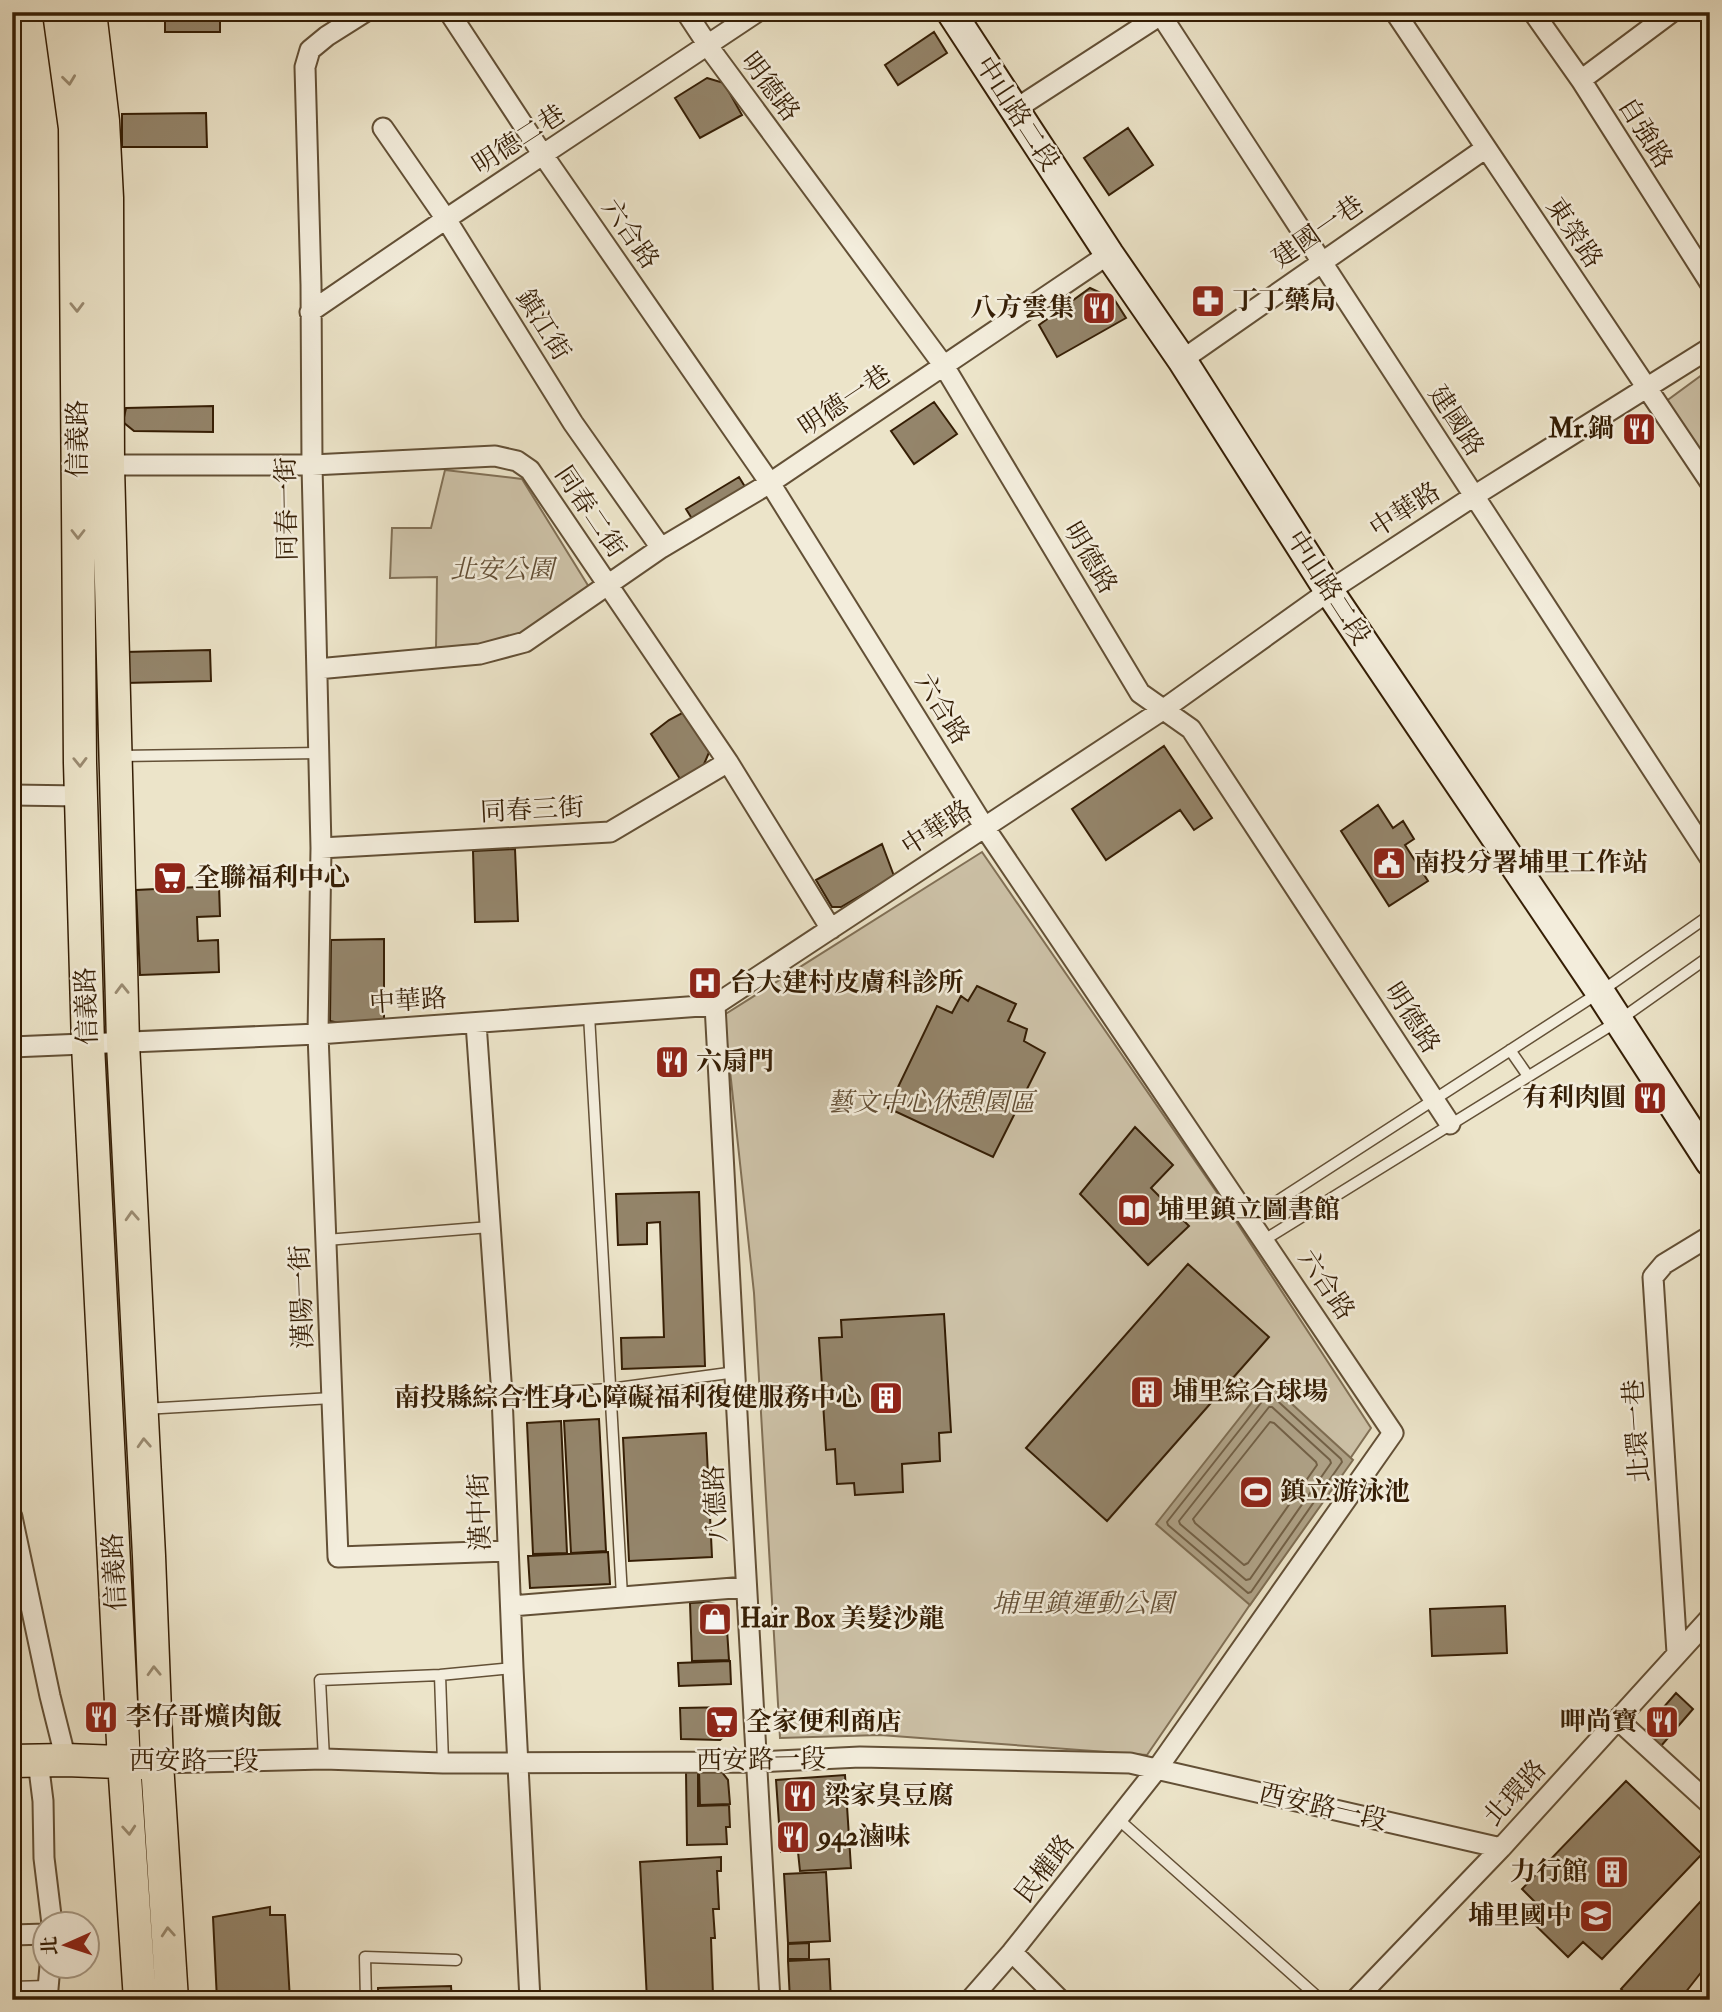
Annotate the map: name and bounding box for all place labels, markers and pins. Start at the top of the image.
pharmacy icon: 丁丁藥局 [1189,282,1227,320]
place label: 丁丁藥局 [1232,285,1336,317]
restaurant icon: 八方雲集 [1080,289,1118,327]
place label: 八方雲集 [970,292,1074,324]
restaurant icon: Mr.鍋 [1620,410,1658,448]
place label: Mr.鍋 [1547,413,1614,445]
public building icon: 南投分署埔里工作站 [1370,844,1408,882]
place label: 南投分署埔里工作站 [1414,847,1648,879]
supermarket icon: 全聯福利中心 [151,859,189,897]
place label: 全聯福利中心 [194,862,350,894]
hospital icon: 台大建村皮膚科診所 [686,964,724,1002]
place label: 台大建村皮膚科診所 [730,967,964,999]
restaurant icon: 六扇門 [653,1043,691,1081]
place label: 六扇門 [696,1046,774,1078]
restaurant icon: 有利肉圓 [1631,1079,1669,1117]
place label: 有利肉圓 [1522,1082,1626,1114]
library icon: 埔里鎮立圖書館 [1115,1191,1153,1229]
place label: 埔里鎮立圖書館 [1158,1194,1340,1226]
building icon: 埔里綜合球場 [1128,1373,1166,1411]
place label: 埔里綜合球場 [1172,1376,1328,1408]
building icon: 南投縣綜合性身心障礙福利復健服務中心 [867,1379,905,1417]
place label: 南投縣綜合性身心障礙福利復健服務中心 [394,1382,862,1414]
sports icon: 鎮立游泳池 [1237,1473,1275,1511]
place label: 鎮立游泳池 [1280,1476,1410,1508]
shop icon: Hair Box 美髮沙龍 [696,1600,734,1638]
place label: Hair Box 美髮沙龍 [740,1603,944,1635]
restaurant icon: 李仔哥爌肉飯 [82,1698,120,1736]
place label: 李仔哥爌肉飯 [126,1701,282,1733]
supermarket icon: 全家便利商店 [703,1703,741,1741]
restaurant icon: 呷尚寶 [1643,1703,1681,1741]
place label: 全家便利商店 [746,1706,902,1738]
place label: 呷尚寶 [1560,1706,1638,1738]
restaurant icon: 梁家臭豆腐 [781,1777,819,1815]
place label: 梁家臭豆腐 [824,1780,954,1812]
restaurant icon: 942滷味 [774,1818,812,1856]
place label: 942滷味 [815,1821,911,1853]
building icon: 力行館 [1593,1853,1631,1891]
place label: 力行館 [1510,1856,1588,1888]
school or university icon: 埔里國中 [1577,1897,1615,1935]
place label: 埔里國中 [1468,1900,1572,1932]

